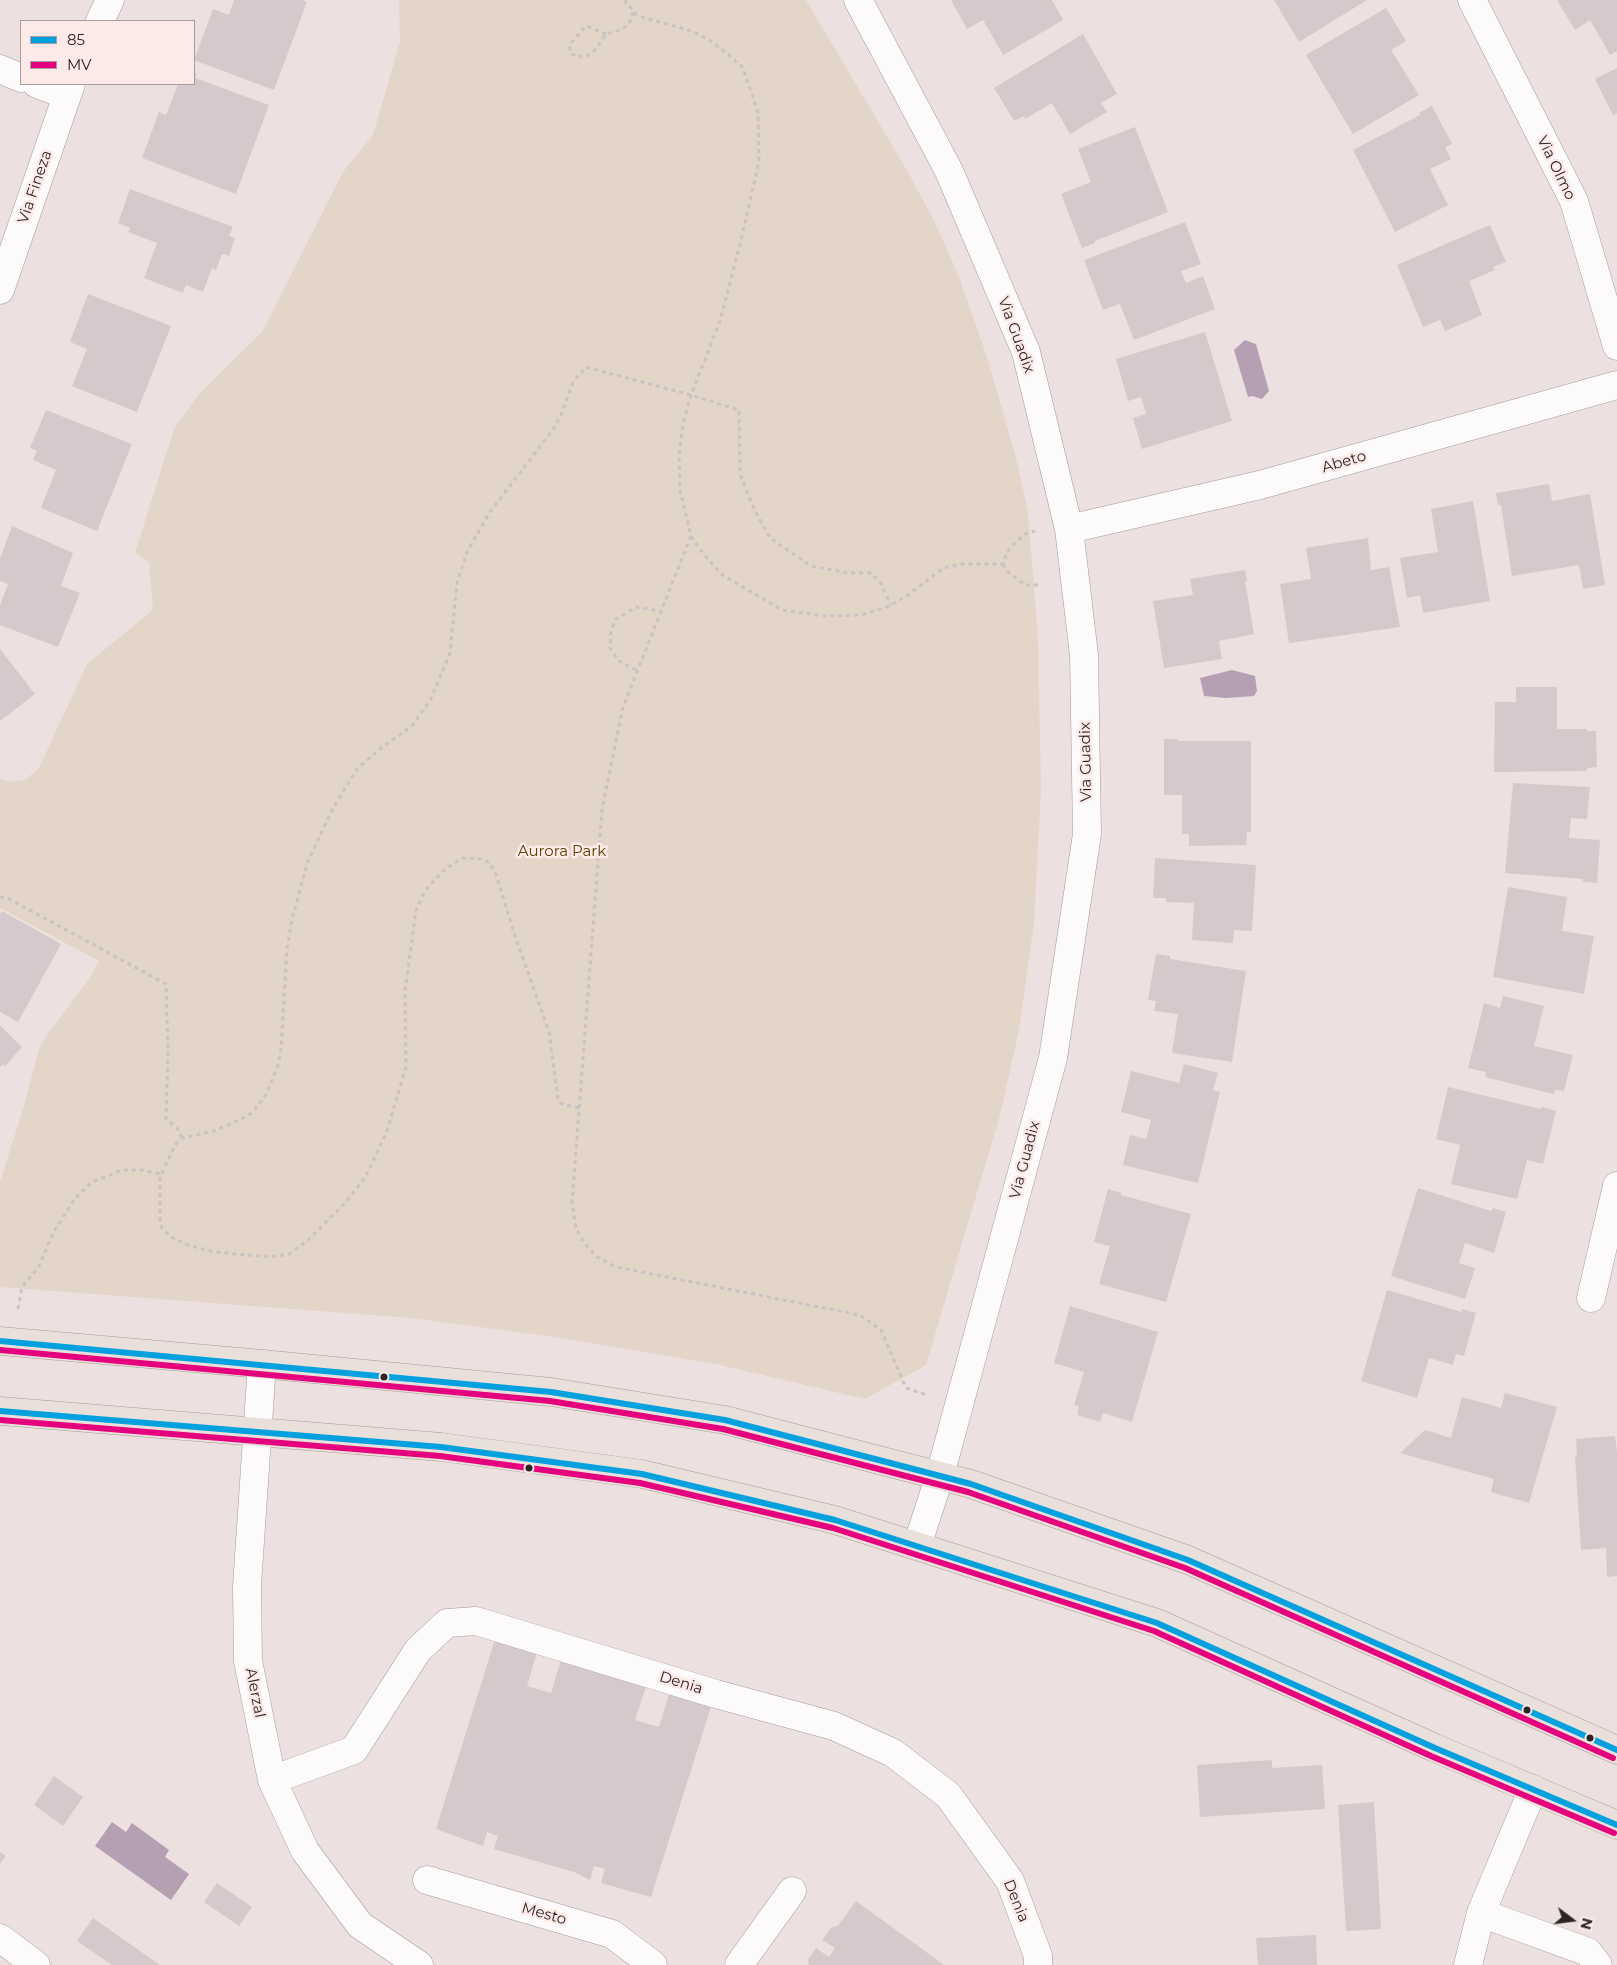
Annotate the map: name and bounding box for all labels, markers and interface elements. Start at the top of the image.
legend [20,20,195,85]
text: 85 [67,30,85,49]
text: MV [67,55,92,74]
street label: Via Olmo [1533,133,1579,203]
street label: Via Fineza [14,148,56,226]
street label: Via Guadix [994,294,1038,376]
street label: Abeto [1320,447,1368,477]
street label: Via Guadix [1076,722,1096,802]
park label: Aurora Park [518,843,606,861]
street label: Via Guadix [1006,1119,1044,1201]
unlabelled marker [379,1372,389,1382]
unlabelled marker [524,1463,534,1473]
street label: Alerzal [241,1667,269,1719]
street label: Denia [657,1668,705,1698]
unlabelled marker [1522,1705,1532,1715]
unlabelled marker [1585,1733,1595,1743]
street label: Denia [999,1877,1033,1925]
north arrow [1547,1895,1597,1945]
street label: Mesto [519,1899,569,1929]
text: N [1576,1916,1597,1932]

